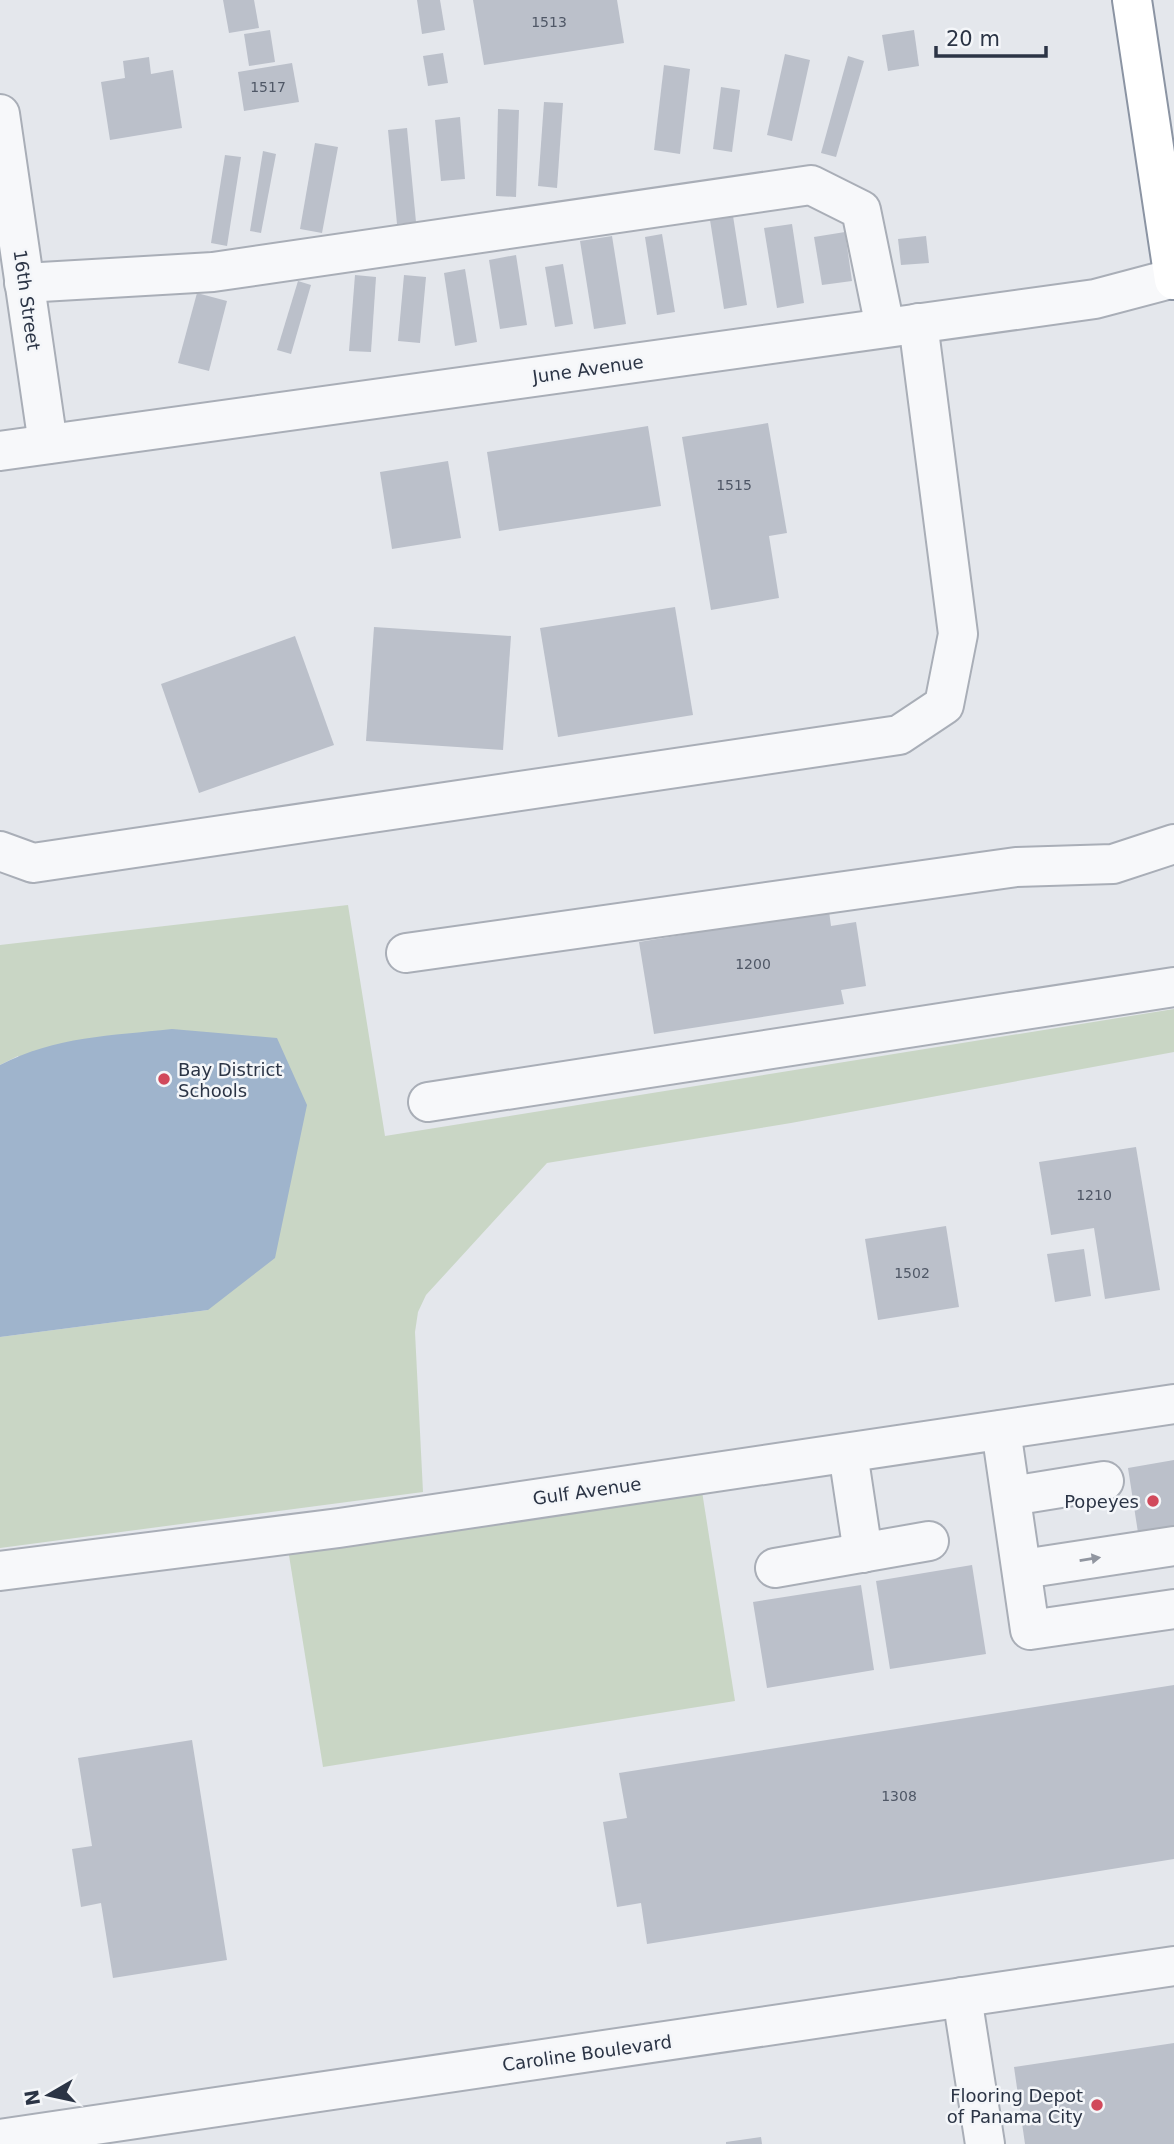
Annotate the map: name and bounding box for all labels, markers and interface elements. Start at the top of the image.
house number: 1513 [531,14,567,30]
scale bar [936,14,1046,58]
text: 20 m [946,27,1000,51]
house number: 1517 [250,79,286,95]
street label: 16th Street [10,248,44,352]
street label: June Avenue [530,351,645,387]
house number: 1515 [716,477,752,493]
house number: 1200 [735,956,771,972]
place label: Bay District Schools [178,1059,282,1101]
marker: Bay District Schools [156,1071,172,1087]
house number: 1210 [1076,1187,1112,1203]
house number: 1502 [894,1265,930,1281]
street label: Gulf Avenue [531,1473,643,1509]
place label: Popeyes [1064,1491,1139,1512]
marker: Popeyes [1145,1493,1161,1509]
one-way arrow [1079,1553,1101,1564]
house number: 1308 [881,1788,917,1804]
street label: Caroline Boulevard [501,2031,673,2075]
north arrow [14,2060,84,2130]
place label: Flooring Depot of Panama City [947,2085,1083,2127]
text: N [20,2088,44,2107]
marker: Flooring Depot of Panama City [1089,2097,1105,2113]

